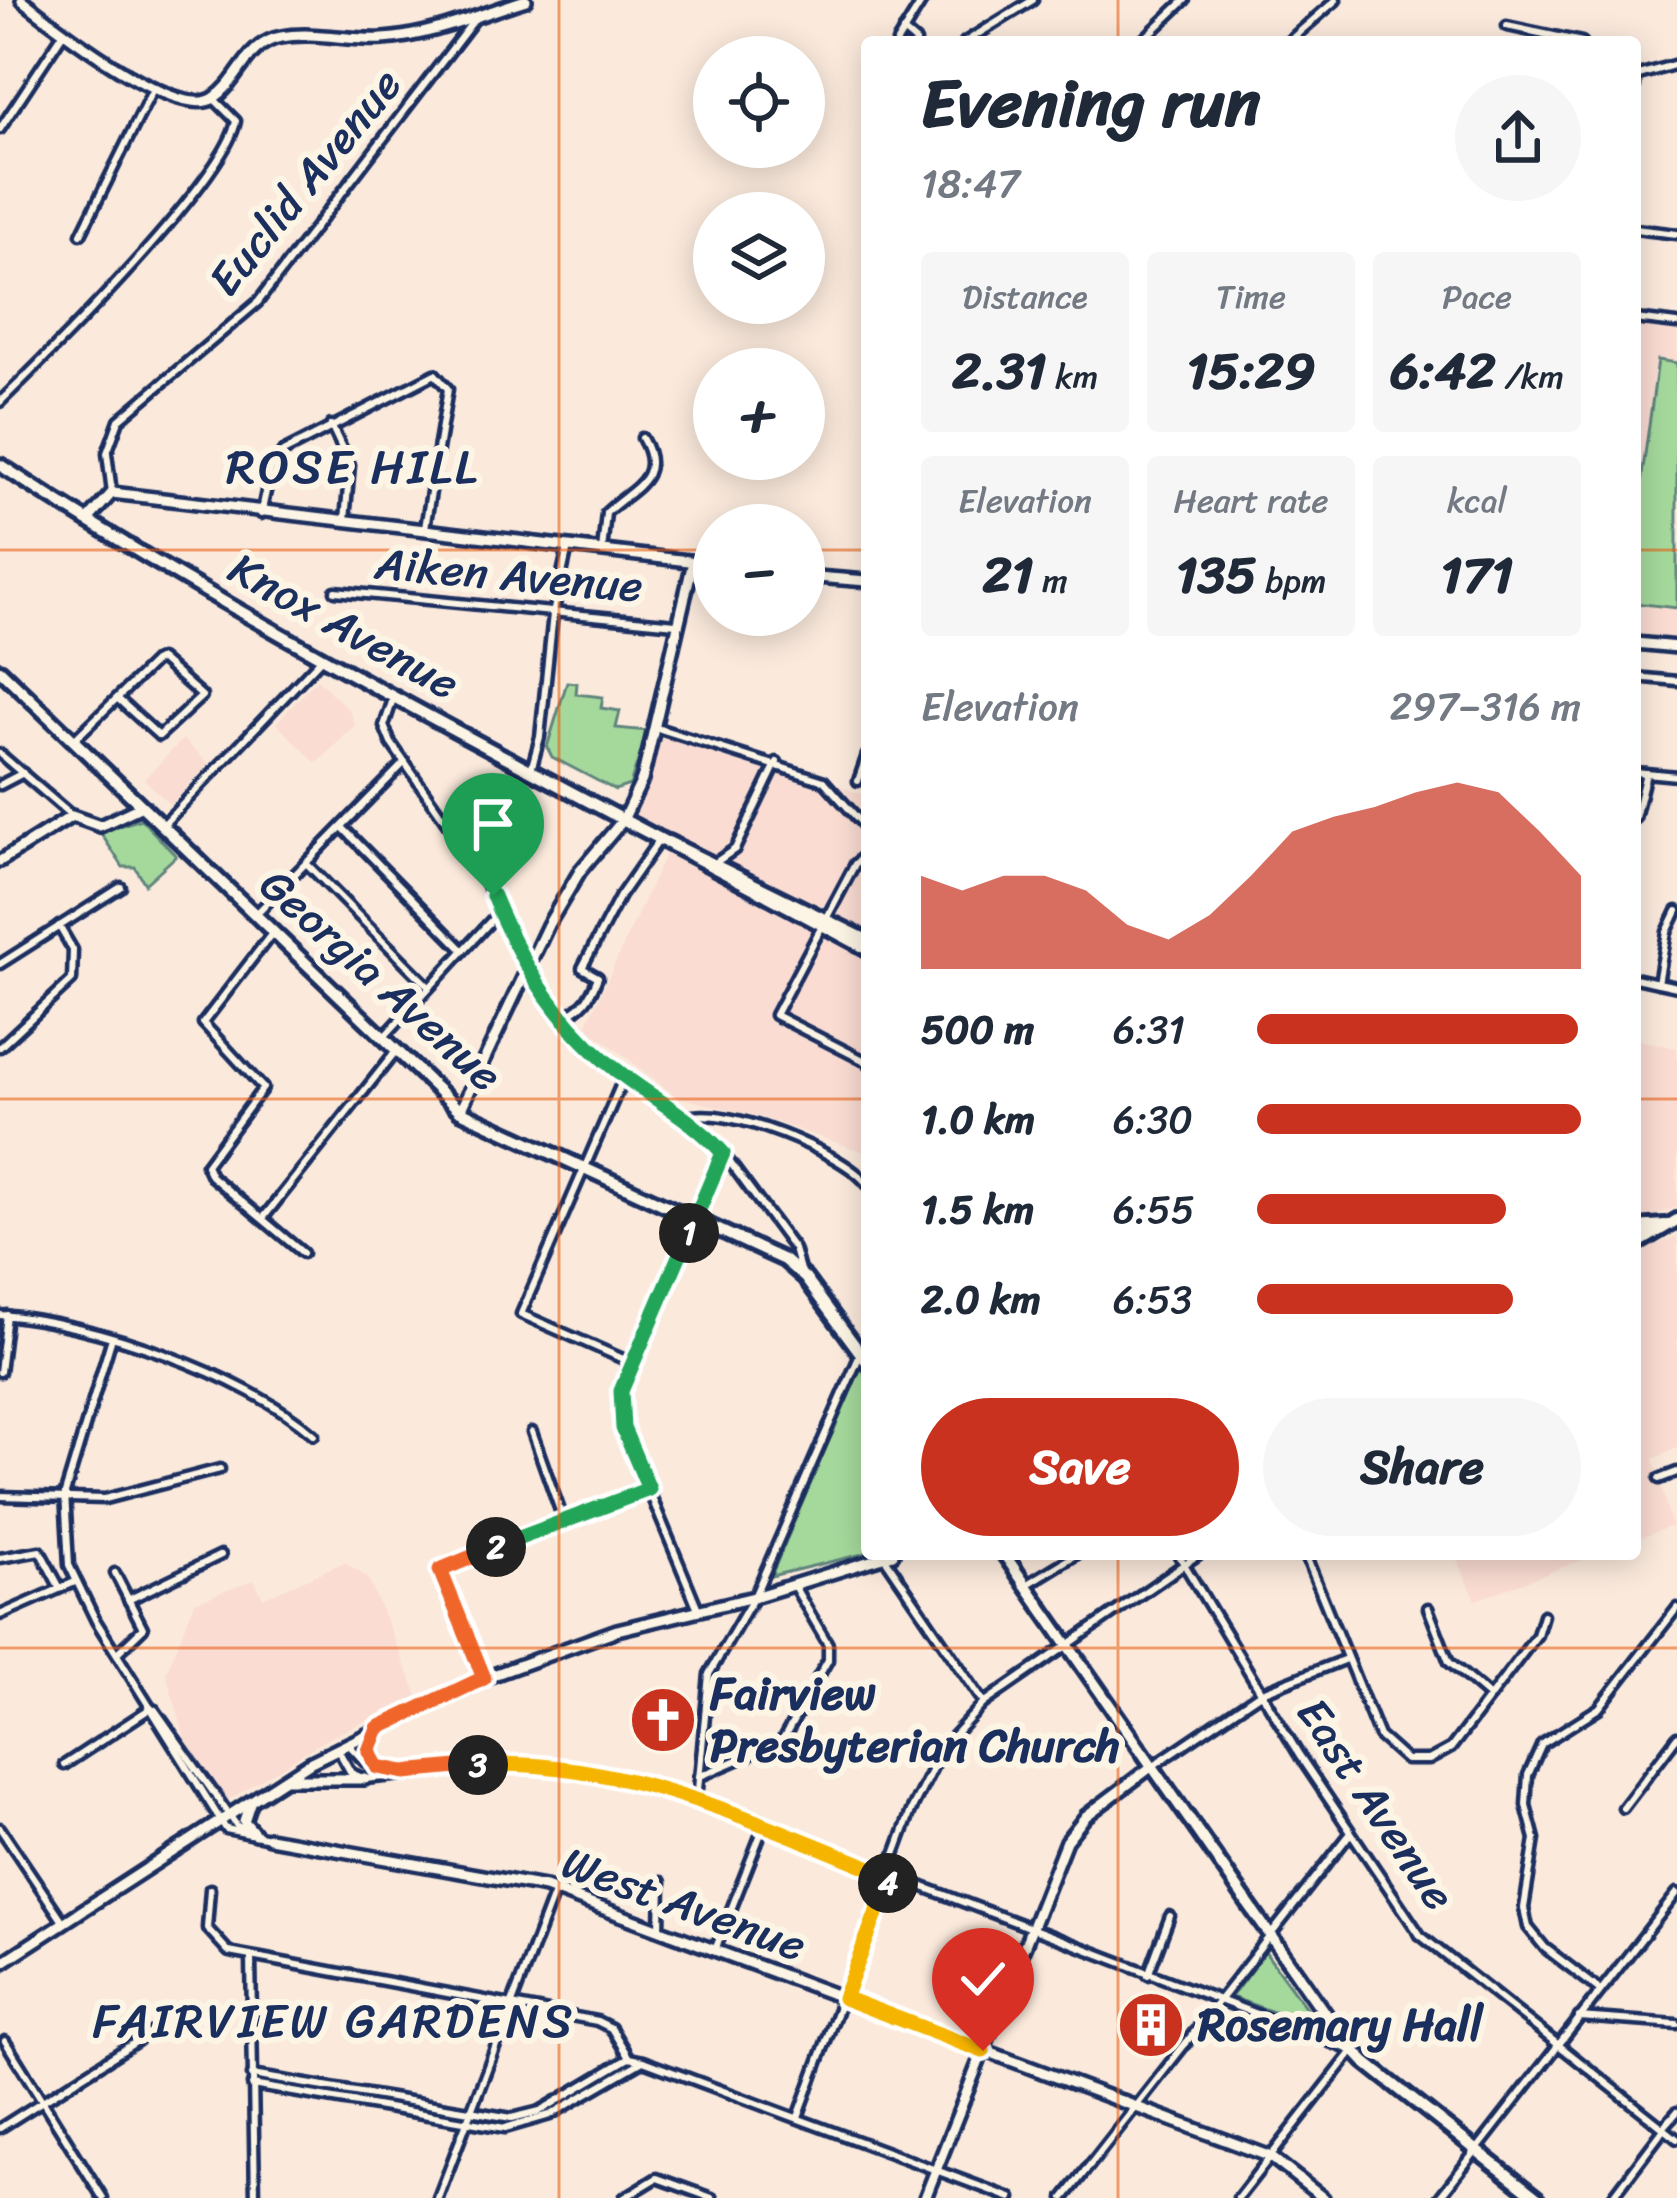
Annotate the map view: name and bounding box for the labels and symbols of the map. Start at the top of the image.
street label: Euclid Avenue [187,50,423,314]
district label: ROSE HILL [226,424,480,509]
street label: Aiken Avenue [371,523,646,627]
street label: Knox Avenue [213,529,475,723]
pin [442,773,544,896]
street label: Georgia Avenue [240,848,522,1112]
pin: 1 [659,1203,719,1263]
pin: 2 [466,1517,526,1577]
place label: Fairview Presbyterian Church [709,1654,1120,1786]
street label: East Avenue [1274,1680,1478,1928]
church icon: Fairview Presbyterian Church [628,1685,698,1755]
pin: 3 [448,1735,508,1795]
street label: West Avenue [551,1823,817,1985]
pin: 4 [858,1853,918,1913]
pin [932,1928,1034,2051]
district label: FAIRVIEW GARDENS [93,1978,575,2063]
place label: Rosemary Hall [1197,1985,1485,2065]
building icon: Rosemary Hall [1116,1990,1186,2060]

